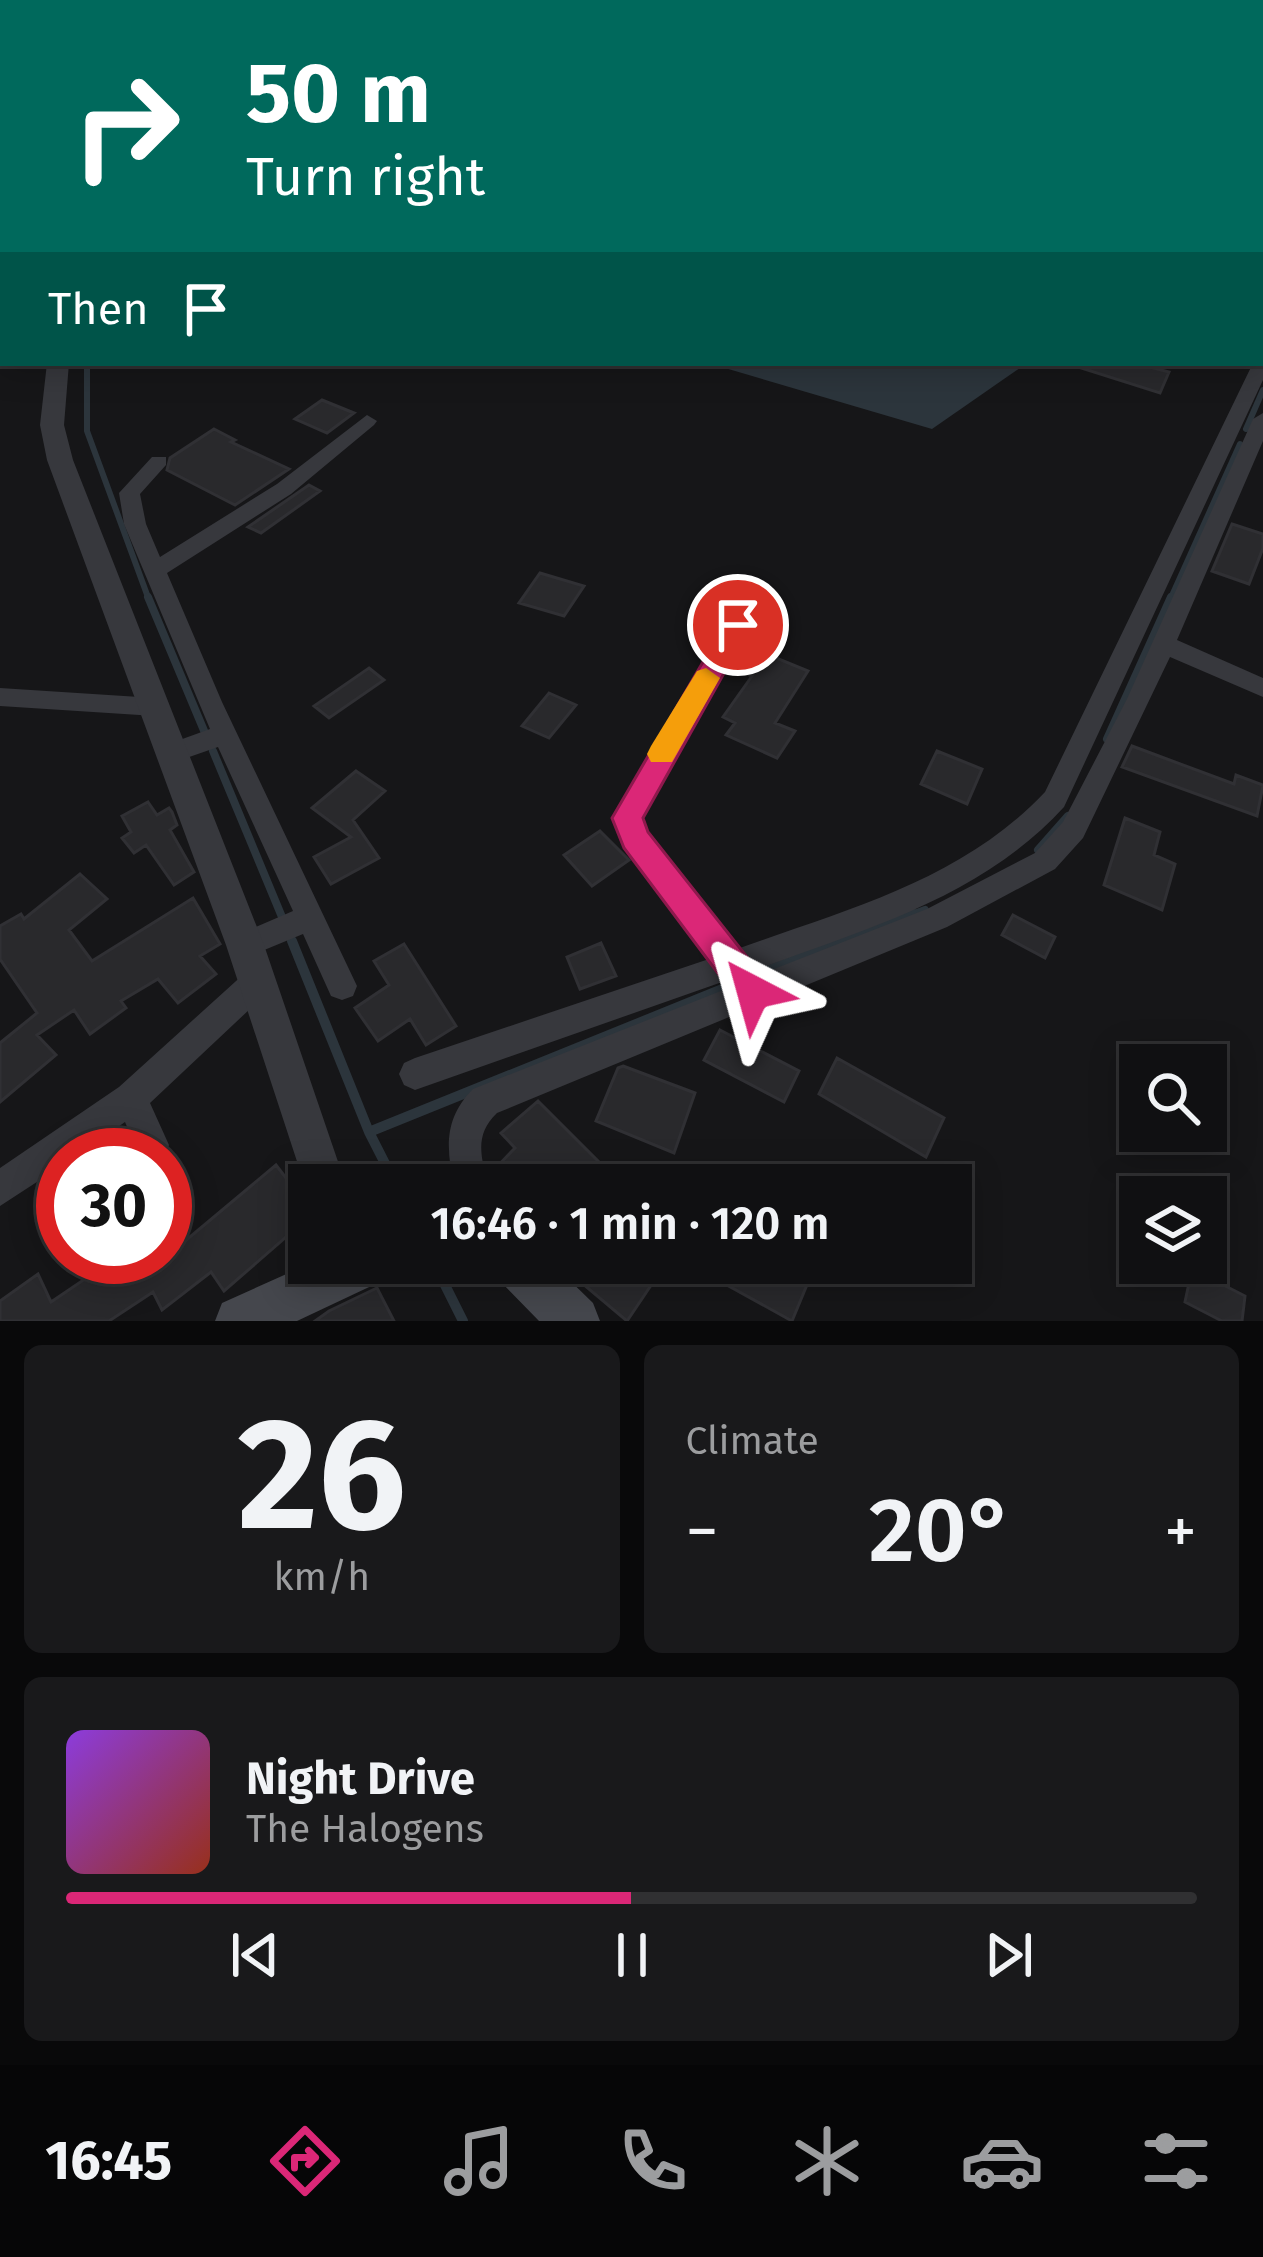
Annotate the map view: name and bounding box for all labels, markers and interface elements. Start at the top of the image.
text: 50 m [246,43,431,144]
icon: right [48,48,204,204]
text: Turn right [246,145,485,209]
icon: arrive [173,276,239,342]
text: Then [48,282,149,336]
pin [687,574,789,676]
icon: arrive [705,592,771,658]
position arrow [690,929,816,1055]
map controls [1119,1044,1227,1284]
button: search [1119,1044,1227,1152]
speed limit sign: 30 [36,1128,192,1284]
button: layers [1119,1176,1227,1284]
text: 16:46 · 1 min · 120 m [431,1197,829,1251]
text: 26 [237,1382,406,1569]
text: Climate [686,1418,819,1464]
text: 20° [869,1477,1014,1585]
text: − [686,1492,719,1571]
text: + [1164,1492,1197,1571]
text: km/h [273,1554,370,1600]
text: Night Drive [246,1752,475,1806]
text: The Halogens [246,1806,484,1852]
icon: previous [222,1922,288,1988]
icon: pause [599,1922,665,1988]
icon: next [976,1922,1042,1988]
icon: directions [263,2119,347,2203]
icon: music [437,2119,521,2203]
icon: phone [611,2119,695,2203]
icon: climate [785,2119,869,2203]
icon: car [960,2119,1044,2203]
icon: filters [1134,2119,1218,2203]
text: 16:45 [45,2129,172,2193]

